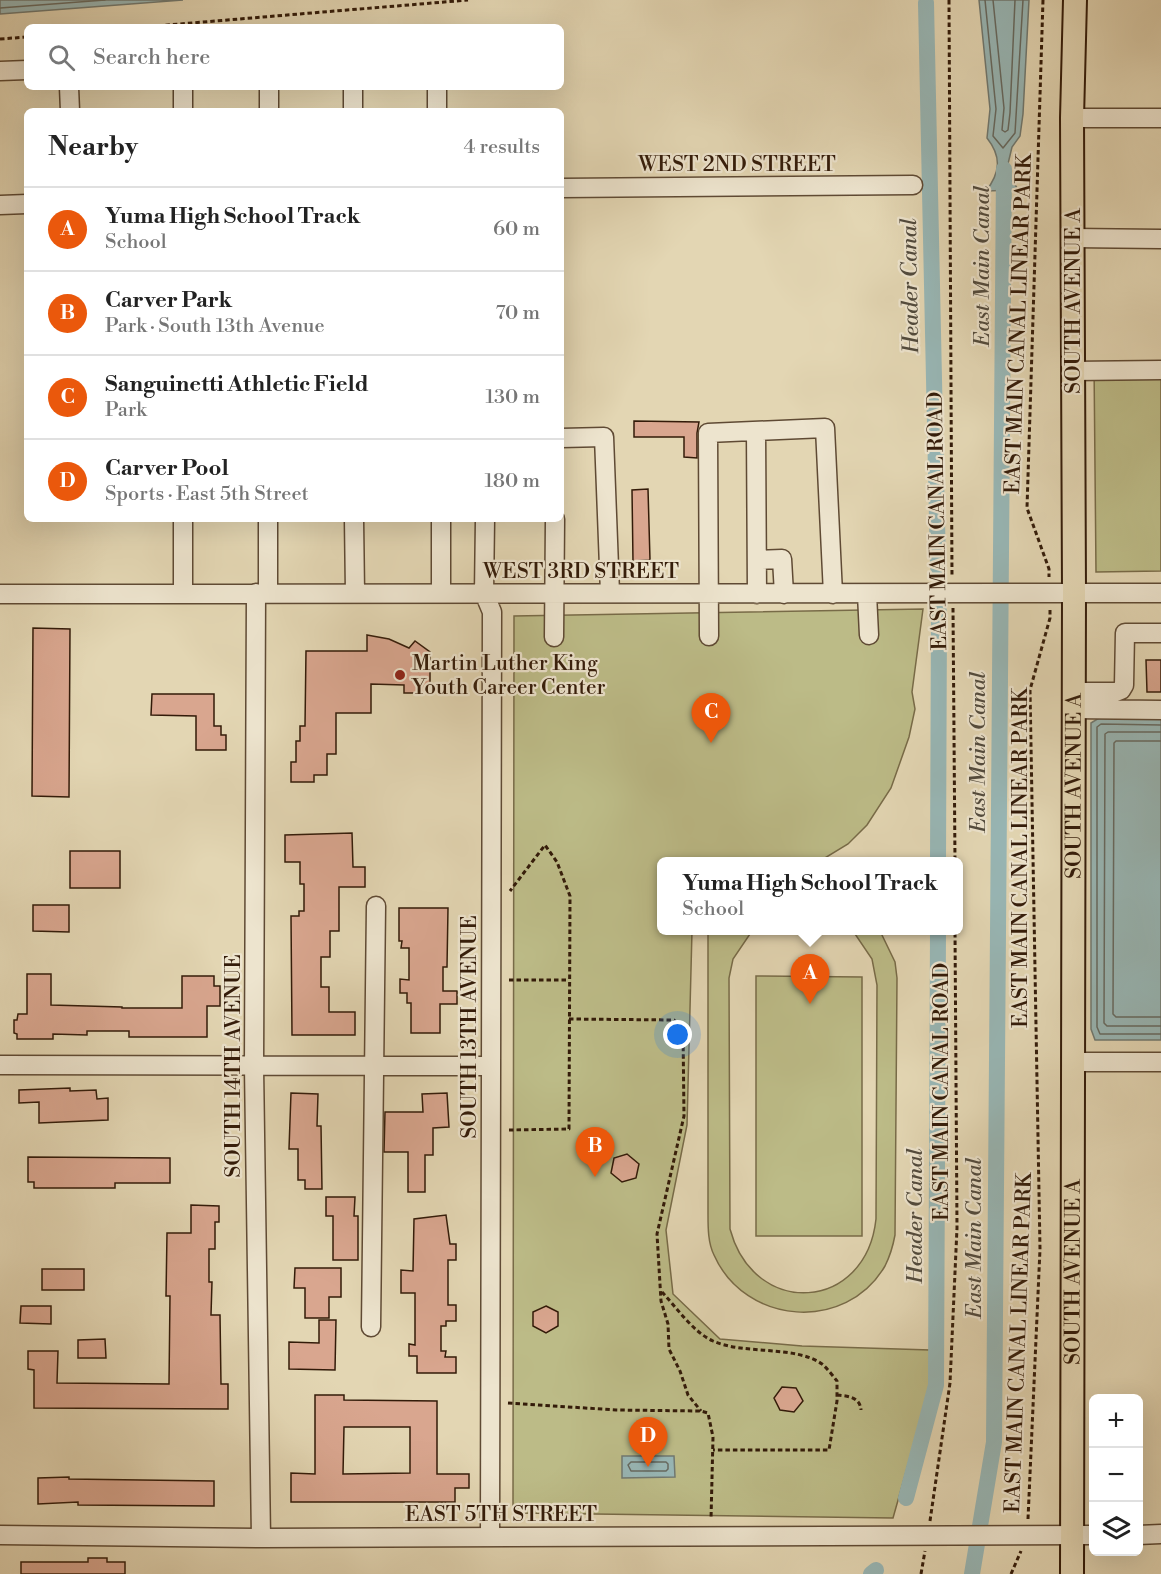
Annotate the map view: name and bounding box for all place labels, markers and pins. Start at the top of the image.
place label: Martin Luther King Youth Career Center [411,651,606,701]
marker: Martin Luther King Youth Career Center [393,668,407,682]
pin: C [692,694,730,743]
pin: A [790,954,830,1004]
pin: B [576,1128,614,1177]
pin: D [628,1418,668,1467]

